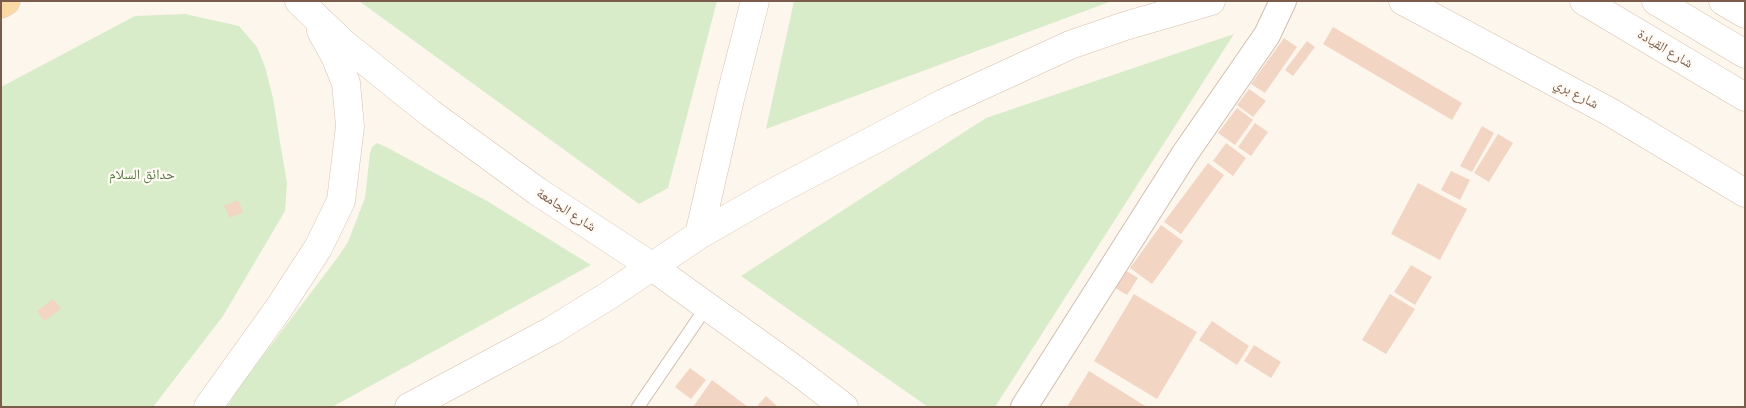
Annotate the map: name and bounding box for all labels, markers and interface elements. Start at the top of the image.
street label: شارع القيادة [1634,26,1696,72]
street label: شارع بري [1551,75,1601,113]
park label: حدائق السلام [109,167,175,183]
street label: شارع الجامعة [533,185,599,235]

